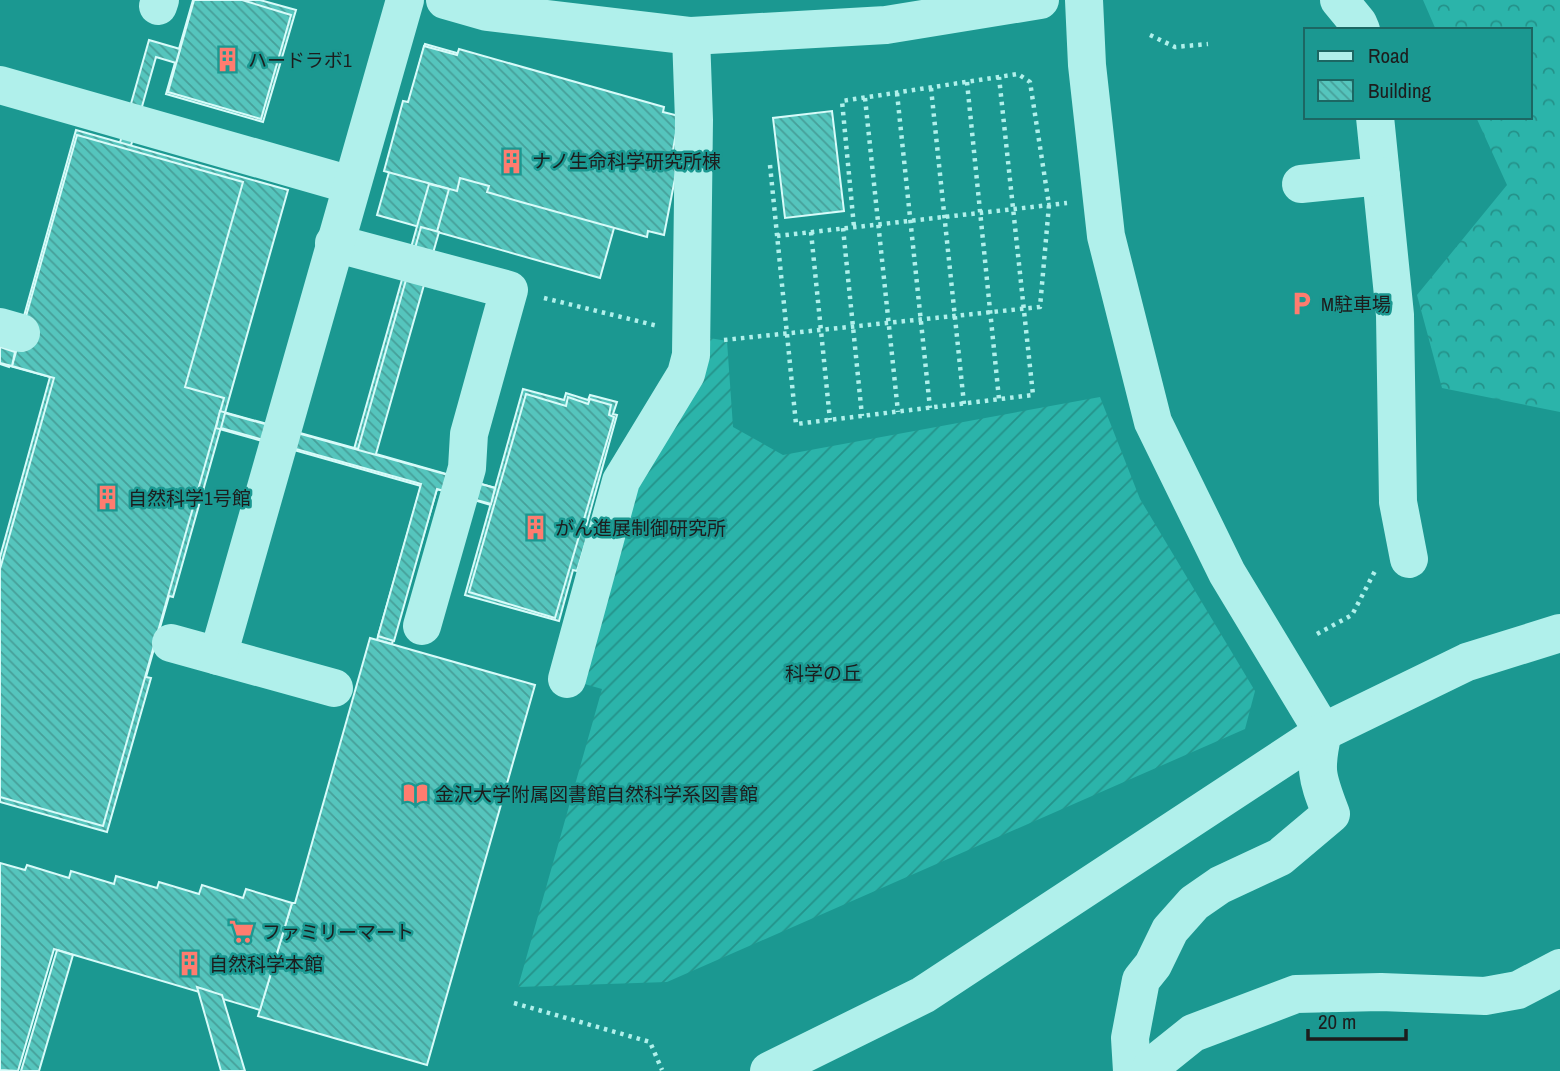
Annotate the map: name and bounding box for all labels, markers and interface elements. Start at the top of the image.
legend [1304,28,1532,119]
text: Road [1368,41,1409,70]
building icon: ハードラボ1 [214,46,242,74]
place label: ハードラボ1 [248,47,352,73]
text: Building [1368,76,1432,105]
building icon: ナノ生命科学研究所棟 [498,147,526,175]
place label: ナノ生命科学研究所棟 [532,148,721,174]
parking icon: M駐車場 [1287,290,1315,318]
place label: M駐車場 [1321,291,1391,317]
building icon: 自然科学1号館 [94,484,122,512]
place label: 自然科学1号館 [128,485,251,511]
building icon: がん進展制御研究所 [521,514,549,542]
place label: がん進展制御研究所 [555,515,726,541]
park label: 科学の丘 [785,660,861,686]
library icon: 金沢大学附属図書館自然科学系図書館 [401,780,429,808]
place label: 金沢大学附属図書館自然科学系図書館 [435,781,758,807]
supermarket icon: ファミリーマート [228,918,256,946]
place label: ファミリーマート [262,919,414,945]
building icon: 自然科学本館 [175,950,203,978]
place label: 自然科学本館 [209,951,323,977]
scale bar [1308,998,1406,1042]
text: 20 m [1318,1007,1356,1036]

